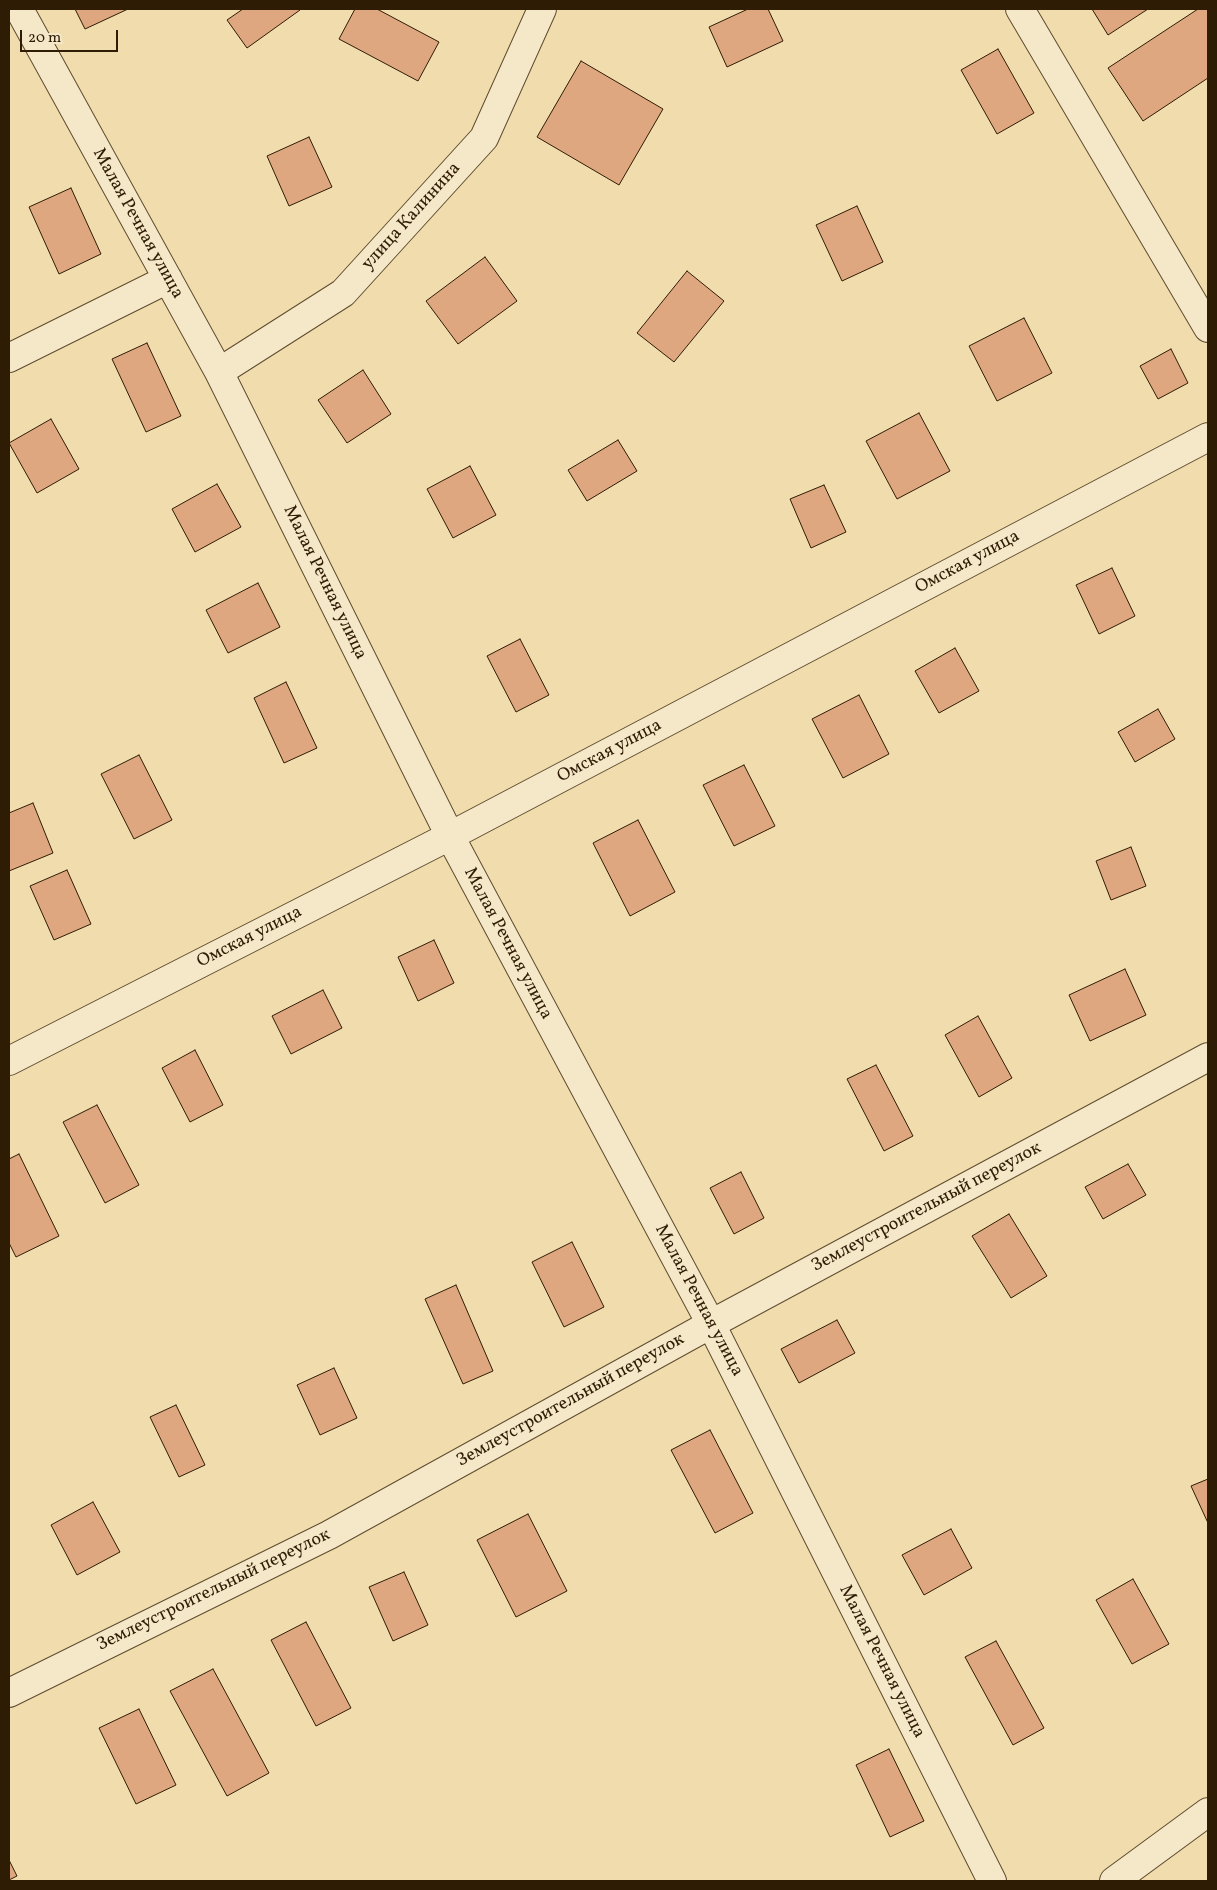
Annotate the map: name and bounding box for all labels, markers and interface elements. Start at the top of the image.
scale bar [22,20,120,52]
text: 20 m [28,28,61,49]
street label: Малая Речная улица [87,145,187,303]
street label: улица Калинина [358,159,466,275]
street label: Малая Речная улица [277,502,371,664]
street label: Омская улица [912,526,1024,600]
street label: Омская улица [554,715,666,789]
street label: Малая Речная улица [458,864,556,1024]
street label: Омская улица [194,902,306,974]
street label: Землеустроительный переулок [808,1138,1046,1278]
street label: Малая Речная улица [649,1221,747,1381]
street label: Землеустроительный переулок [453,1329,689,1473]
street label: Землеустроительный переулок [94,1525,334,1657]
street label: Малая Речная улица [833,1582,929,1742]

